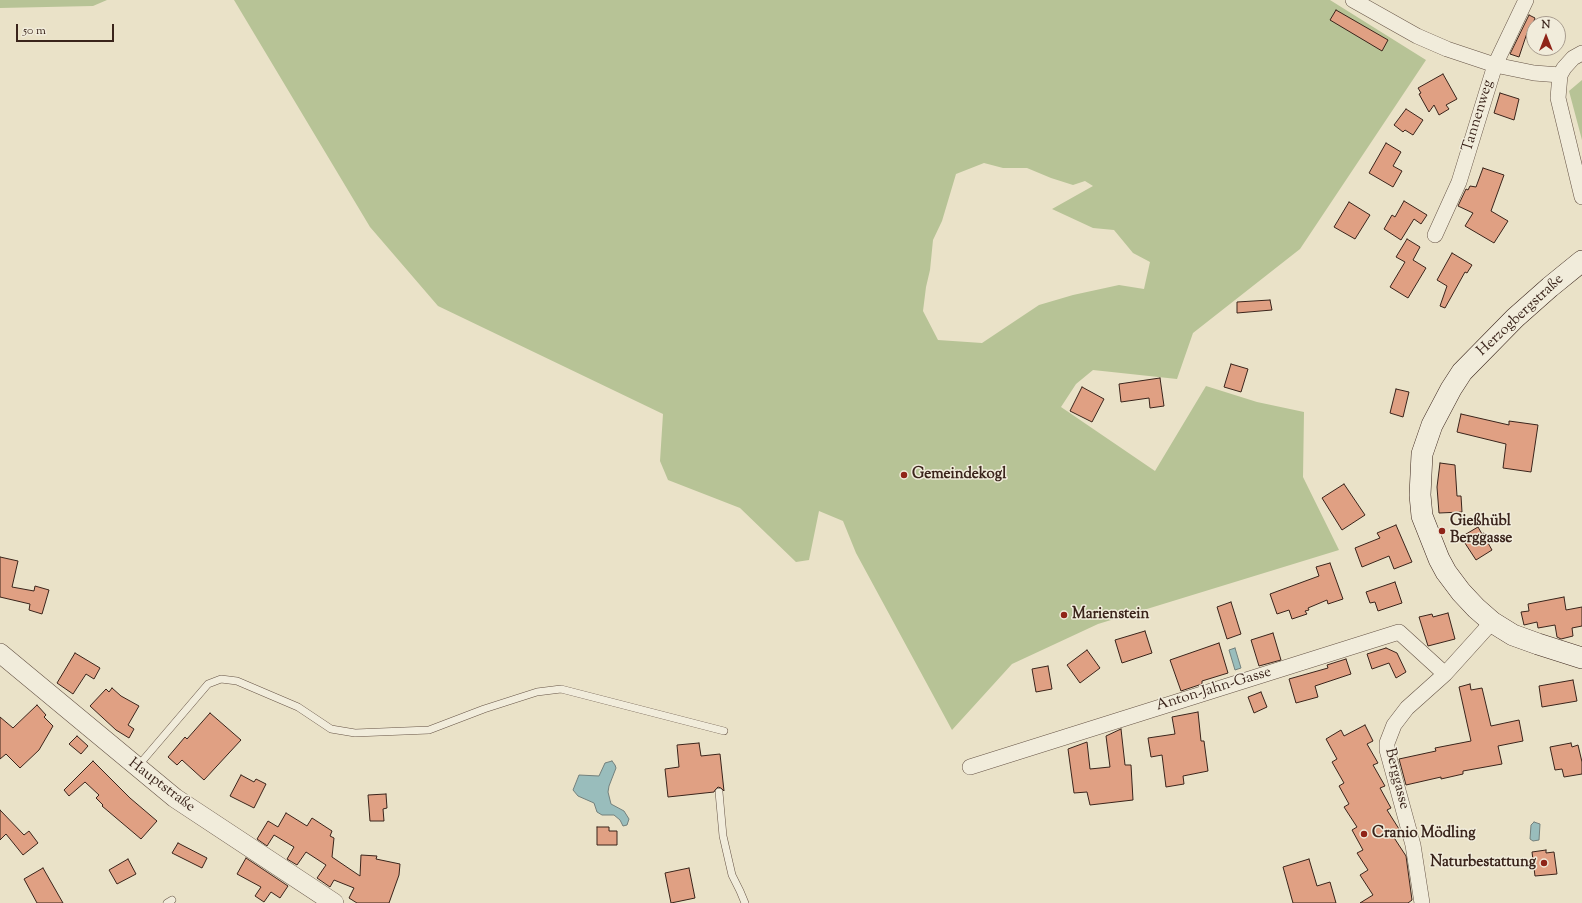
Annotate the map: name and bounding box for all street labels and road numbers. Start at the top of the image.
street label: Tannenweg [1460,78,1498,154]
street label: Herzogbergstraße [1474,271,1568,361]
street label: Anton-Jahn-Gasse [1154,664,1274,716]
street label: Berggasse [1380,747,1412,811]
street label: Hauptstraße [124,755,198,817]

